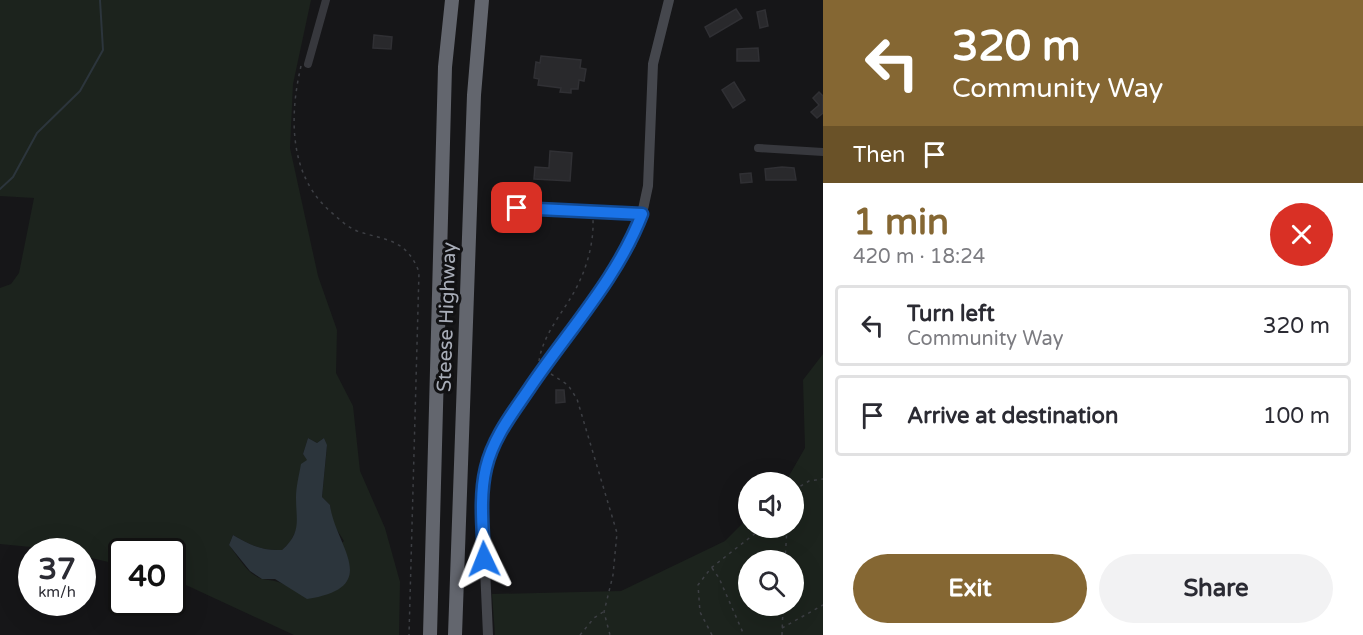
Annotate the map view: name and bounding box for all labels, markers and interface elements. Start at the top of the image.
text: 320 m [952,21,1081,72]
icon: left [853,24,931,102]
text: Community Way [952,72,1163,105]
icon: arrive [918,138,951,171]
text: Then [853,142,906,168]
pin [491,182,542,233]
icon: arrive [500,191,533,224]
text: 1 min [853,201,949,244]
button: close [1270,203,1333,266]
street label: Steese Highway [432,241,462,392]
text: 420 m · 18:24 [853,245,985,269]
text: Turn left [907,301,995,327]
icon: left [856,309,889,342]
text: 320 m [1263,313,1330,339]
text: Community Way [907,327,1063,351]
icon: arrive [856,399,889,432]
text: Arrive at destination [907,403,1118,429]
text: 100 m [1263,403,1330,429]
map controls [738,472,804,616]
button: sound [738,472,804,538]
position arrow [452,527,516,591]
speed limit sign: 40 [108,538,186,616]
button: search [738,550,804,616]
text: 37 [38,551,76,588]
button: Exit [853,554,1087,623]
button: Share [1099,554,1333,623]
text: km/h [38,583,76,601]

